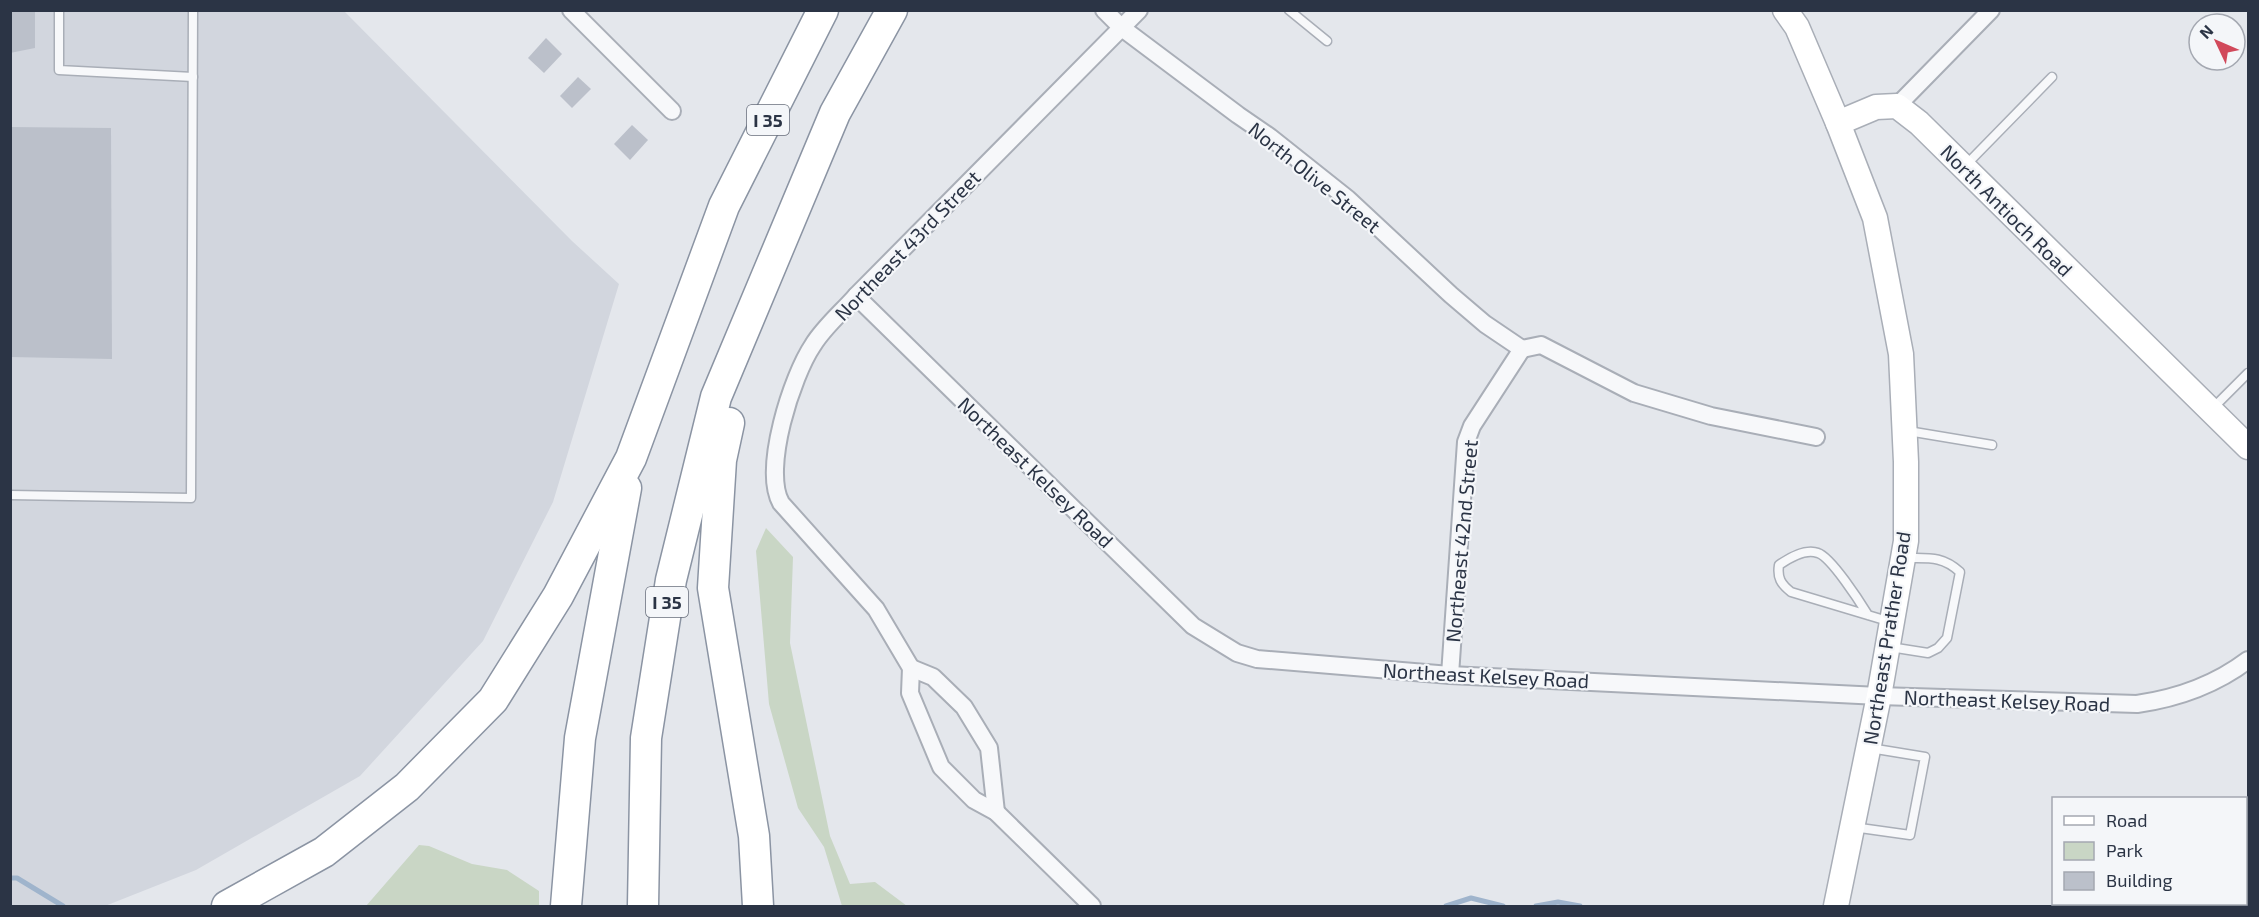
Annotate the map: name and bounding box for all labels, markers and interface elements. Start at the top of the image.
north arrow [2187,12,2247,72]
text: N [2195,20,2217,42]
road number: I 35 [747,105,789,135]
street label: North Olive Street [1244,116,1386,238]
street label: North Antioch Road [1936,139,2078,281]
street label: Northeast 43rd Street [829,165,985,325]
street label: Northeast Kelsey Road [953,392,1119,552]
street label: Northeast 42nd Street [1440,438,1482,643]
street label: Northeast Prather Road [1857,530,1915,746]
road number: I 35 [646,587,688,617]
street label: Northeast Kelsey Road [1382,658,1590,692]
street label: Northeast Kelsey Road [1903,684,2111,716]
legend [2052,797,2247,905]
text: Road [2106,809,2147,831]
text: Park [2106,839,2143,861]
text: Building [2106,869,2173,891]

